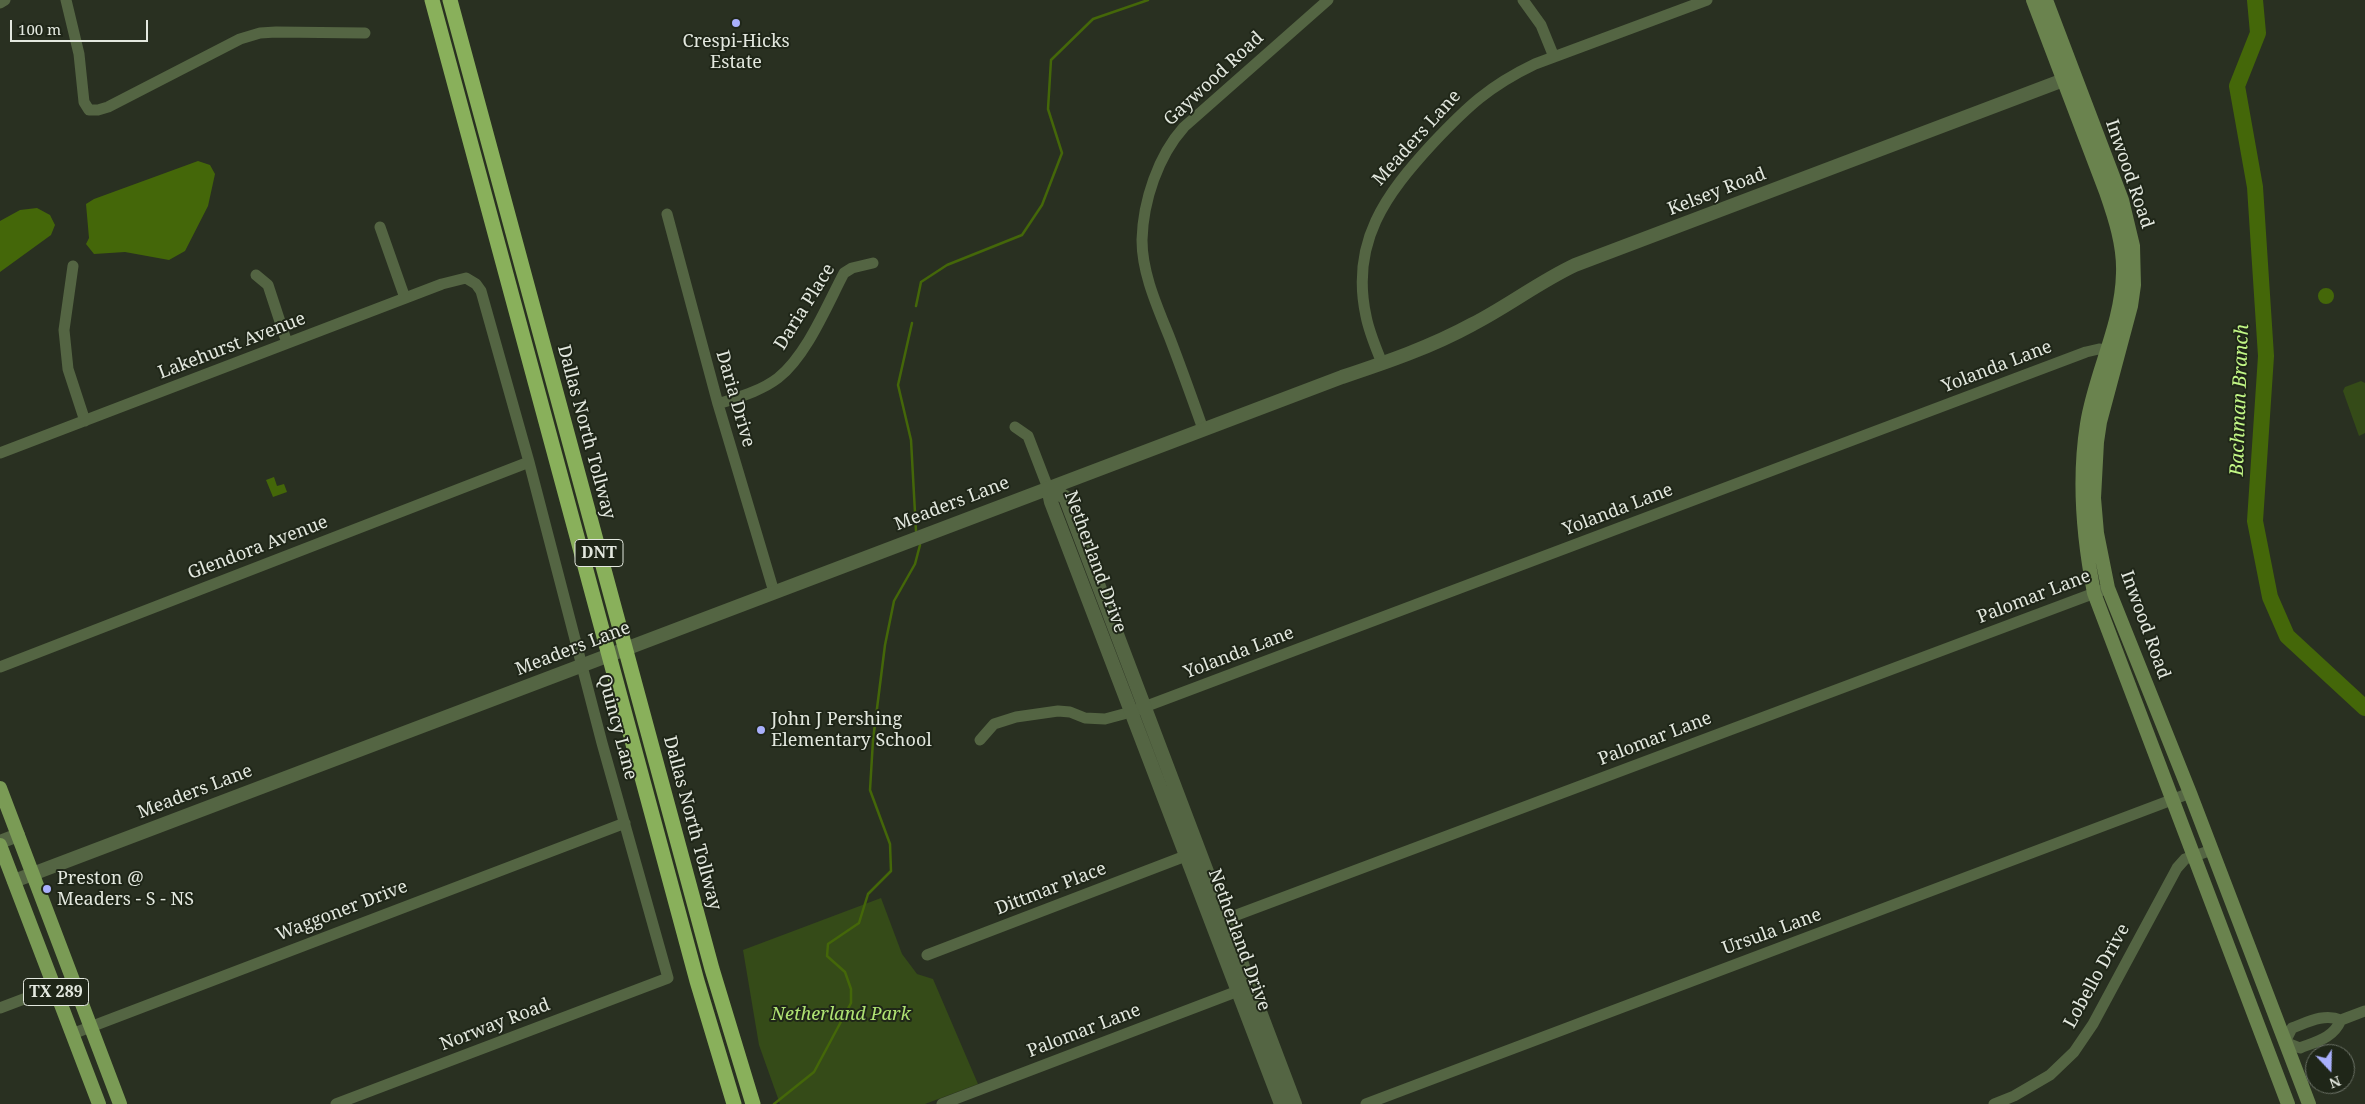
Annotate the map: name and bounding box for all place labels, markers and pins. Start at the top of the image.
marker: Crespi-Hicks Estate [730,17,742,29]
place label: Crespi-Hicks Estate [682,31,790,74]
place label: John J Pershing Elementary School [771,709,932,752]
marker: John J Pershing Elementary School [755,724,767,736]
place label: Preston @ Meaders - S - NS [57,868,194,911]
marker: Preston @ Meaders - S - NS [41,883,53,895]

